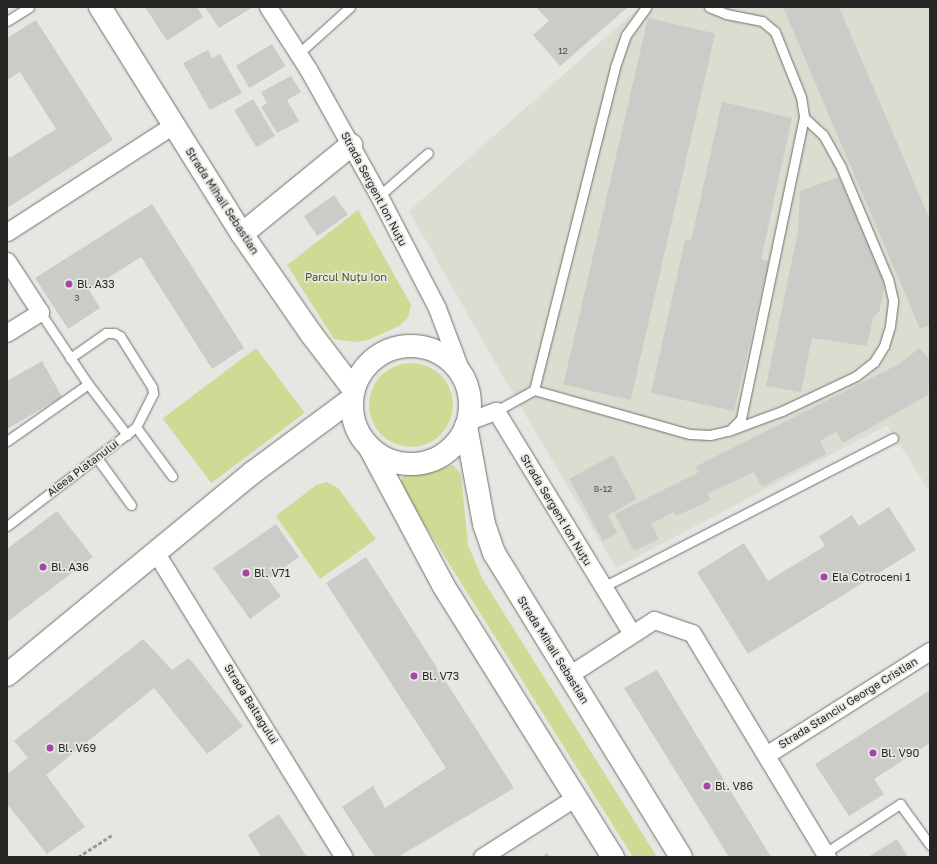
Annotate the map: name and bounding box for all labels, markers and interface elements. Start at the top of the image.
house number: 12 [558,46,568,56]
street label: Strada Sergent Ion Nuțu [338,130,410,248]
street label: Strada Mihail Sebastian [183,145,261,257]
park label: Parcul Nuțu Ion [305,270,387,284]
place label: Bl. A33 [77,277,115,291]
marker: Bl. A33 [64,279,74,289]
house number: 3 [74,293,80,303]
street label: Aleea Platanului [45,437,121,499]
street label: Strada Sergent Ion Nuțu [518,452,594,568]
house number: 8-12 [594,484,612,494]
place label: Bl. A36 [51,560,89,574]
marker: Bl. A36 [38,562,48,572]
place label: Bl. V71 [254,566,290,580]
marker: Bl. V71 [241,568,251,578]
place label: Ela Cotroceni 1 [832,570,911,584]
marker: Ela Cotroceni 1 [819,572,829,582]
street label: Strada Mihail Sebastian [514,594,592,706]
street label: Strada Stanciu George Cristian [776,655,920,751]
street label: Strada Baltagului [221,662,281,746]
place label: Bl. V73 [422,669,459,683]
marker: Bl. V73 [409,671,419,681]
place label: Bl. V69 [58,741,96,755]
marker: Bl. V69 [45,743,55,753]
place label: Bl. V90 [881,746,919,760]
marker: Bl. V90 [868,748,878,758]
place label: Bl. V86 [715,779,753,793]
marker: Bl. V86 [702,781,712,791]

